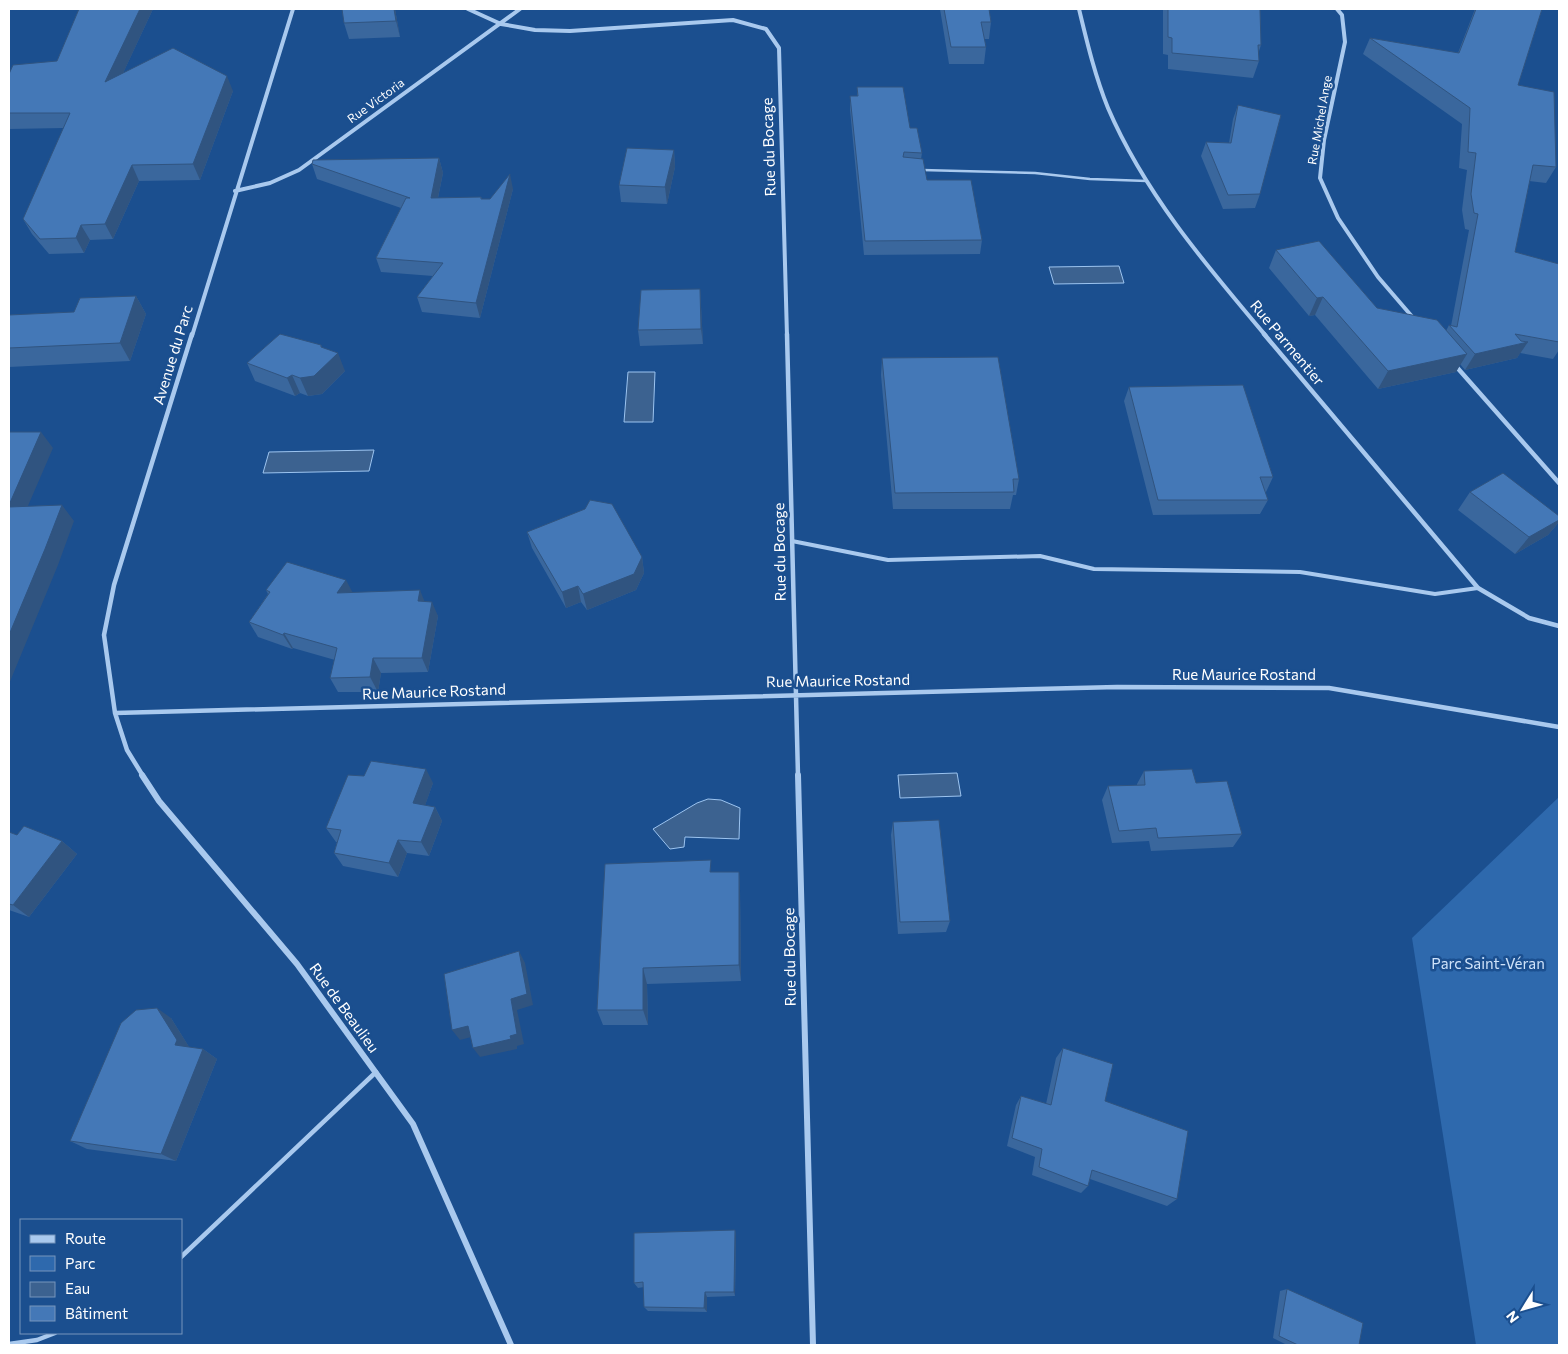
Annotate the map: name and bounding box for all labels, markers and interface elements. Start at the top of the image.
street label: Rue Michel Ange [1304,74,1334,165]
street label: Rue Victoria [344,75,407,125]
street label: Rue du Bocage [757,97,779,197]
street label: Rue Parmentier [1247,296,1329,389]
street label: Avenue du Parc [148,303,196,407]
street label: Rue du Bocage [769,502,789,602]
street label: Rue Maurice Rostand [1172,665,1316,683]
street label: Rue Maurice Rostand [766,670,910,690]
street label: Rue Maurice Rostand [362,679,506,703]
street label: Rue du Bocage [779,907,799,1007]
park label: Parc Saint-Véran [1431,954,1545,972]
street label: Rue de Beaulieu [306,959,383,1056]
legend [20,1219,182,1334]
text: Route [65,1229,106,1247]
text: Parc [65,1254,95,1272]
text: Eau [65,1279,90,1297]
north arrow [1498,1284,1548,1334]
text: Bâtiment [65,1304,128,1322]
text: N [1502,1308,1522,1326]

